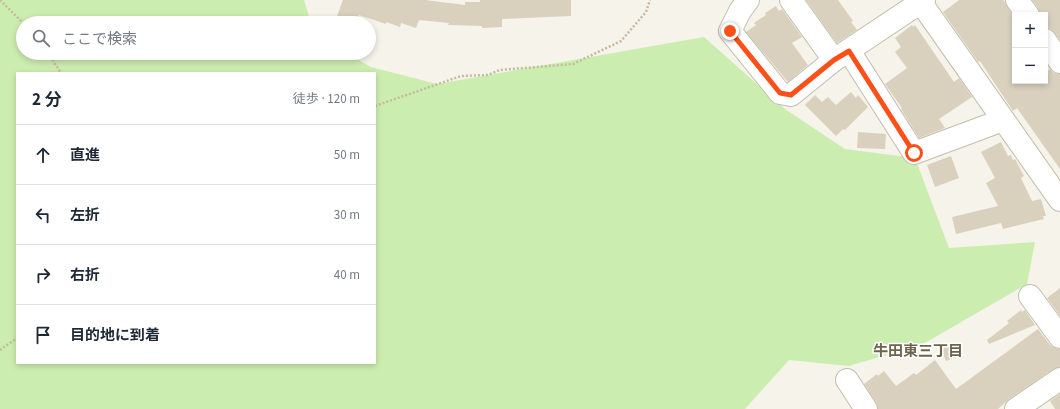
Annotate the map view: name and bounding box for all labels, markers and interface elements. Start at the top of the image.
map controls [1012,12,1048,84]
button: + [1012,12,1048,48]
search box [16,16,376,60]
route end [721,22,739,40]
icon: search [30,27,52,49]
text: ここで検索 [62,29,137,50]
button: − [1012,48,1048,84]
text: 2 分 [32,88,61,112]
text: 徒歩 · 120 m [293,90,360,108]
icon: ahead [32,144,54,166]
route start [905,144,923,162]
text: 直進 [70,145,100,166]
text: 50 m [334,146,360,164]
icon: left [32,204,54,226]
text: 左折 [70,205,100,226]
text: 30 m [334,206,360,224]
icon: right [32,264,54,286]
text: 右折 [70,265,100,286]
text: 40 m [334,266,360,284]
icon: arrive [32,324,54,346]
text: 目的地に到着 [70,325,160,346]
district label: 牛田東三丁目 [873,341,963,362]

